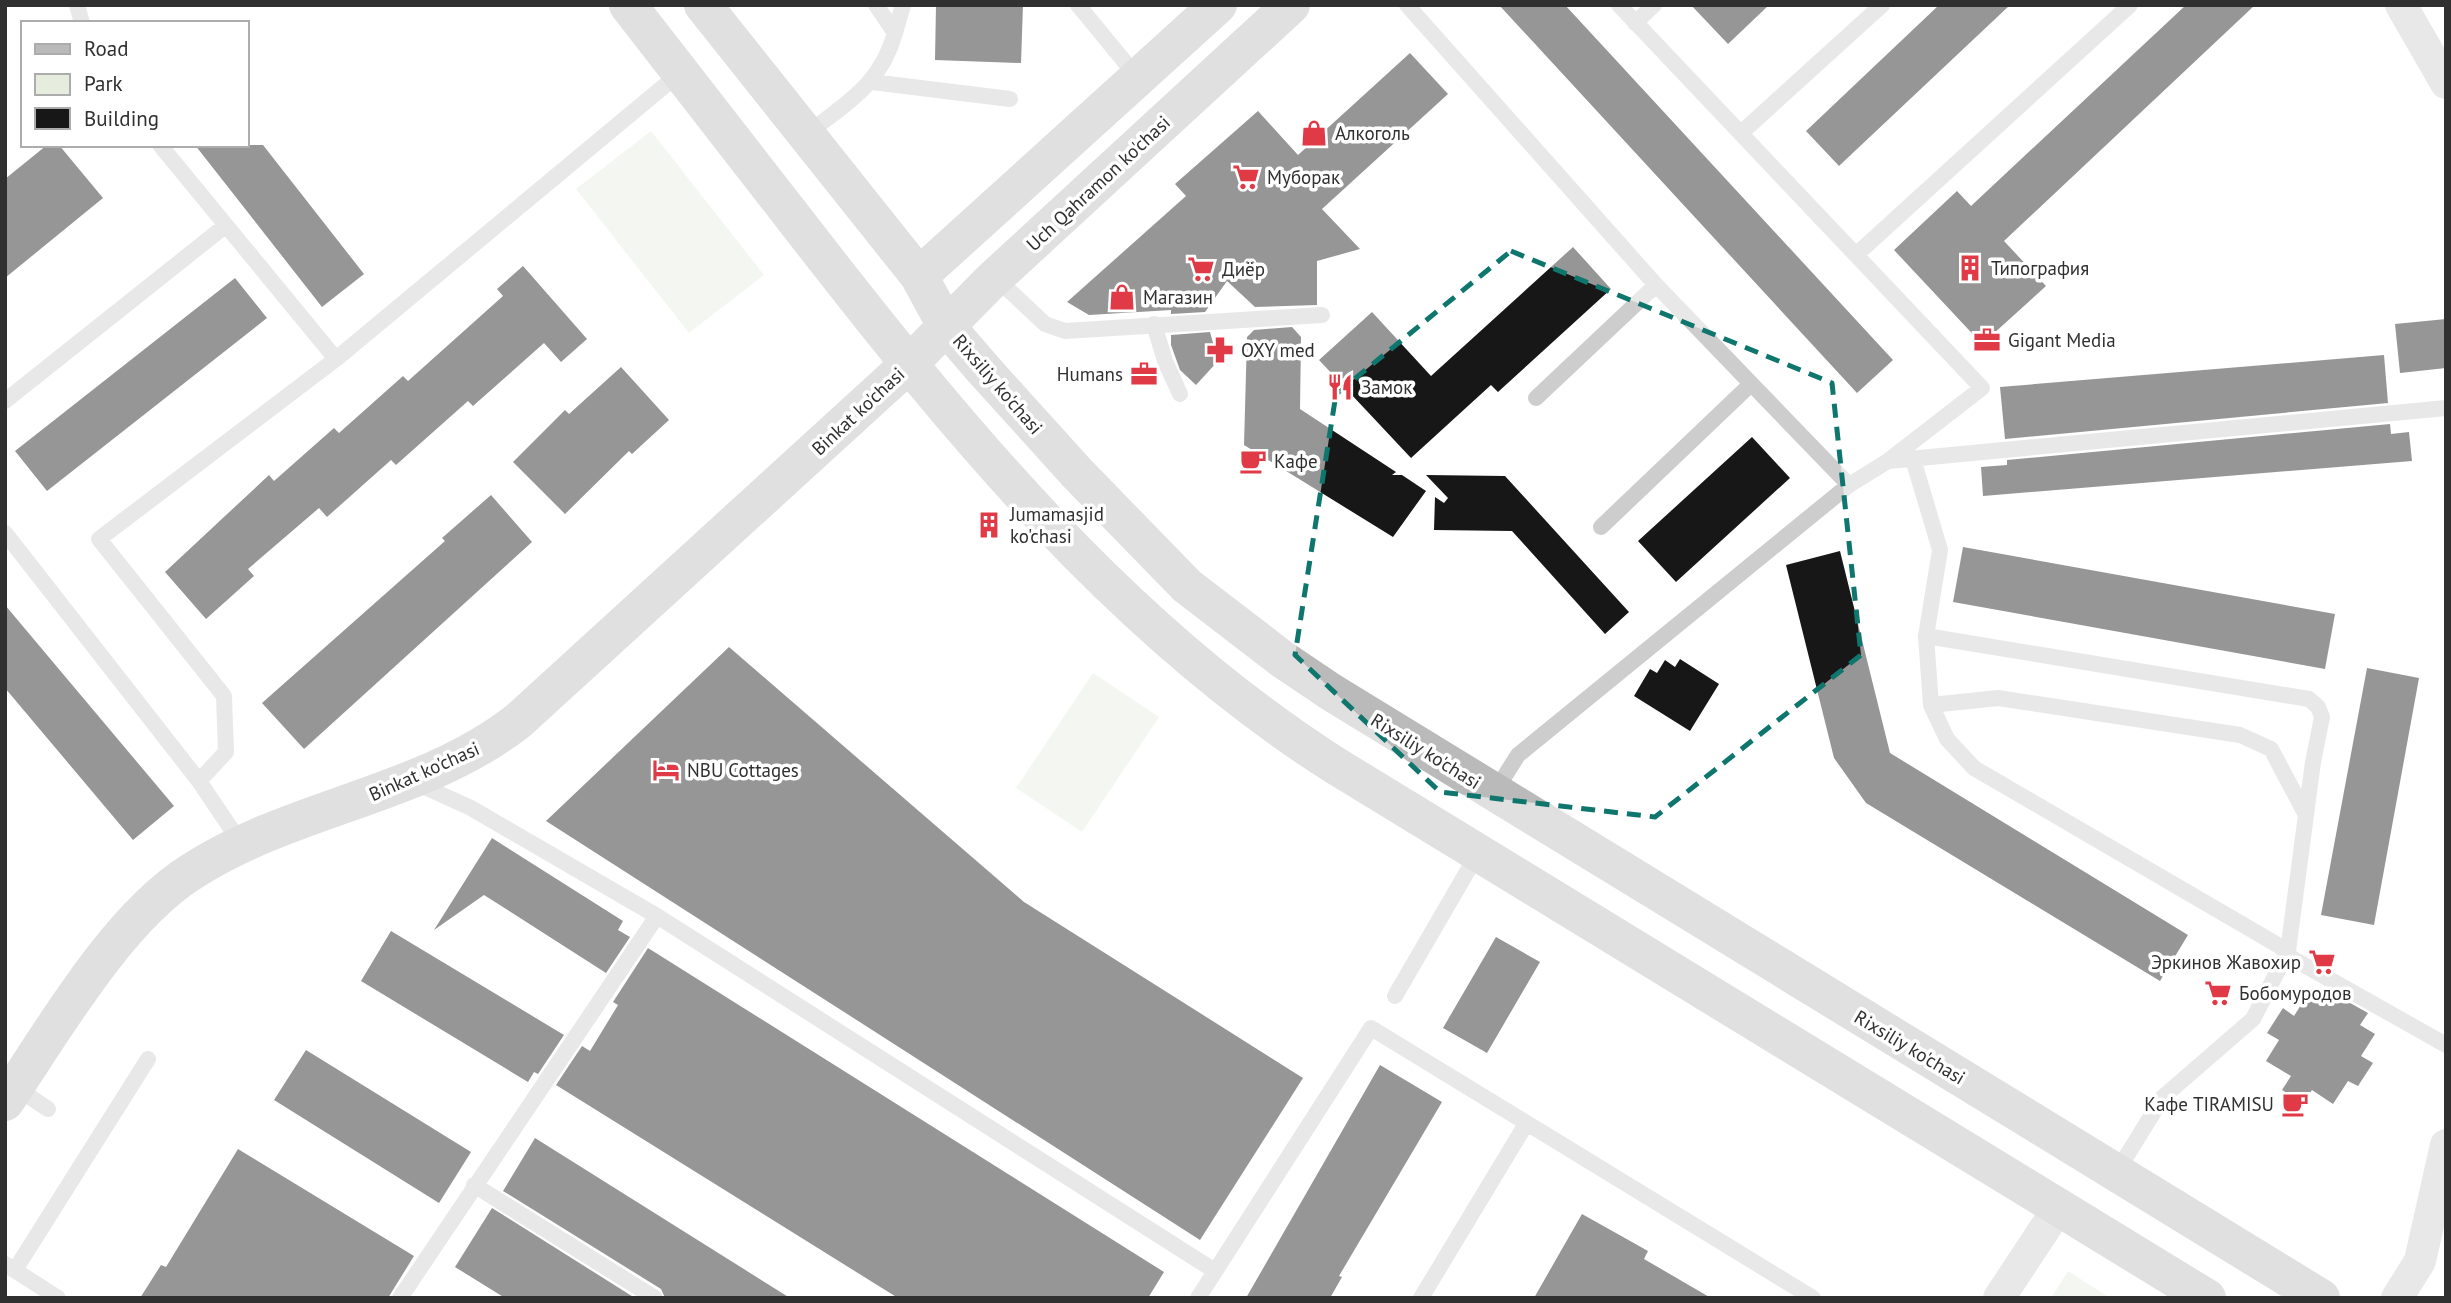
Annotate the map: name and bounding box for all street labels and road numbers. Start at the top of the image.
street label: Uch Qahramon ko'chasi [1021,110,1175,256]
street label: Rixsiliy ko'chasi [948,329,1048,439]
street label: Binkat ko'chasi [807,362,909,460]
street label: Rixsiliy ko'chasi [1367,708,1485,794]
street label: Binkat ko'chasi [365,736,483,806]
street label: Rixsiliy ko'chasi [1850,1005,1970,1089]

